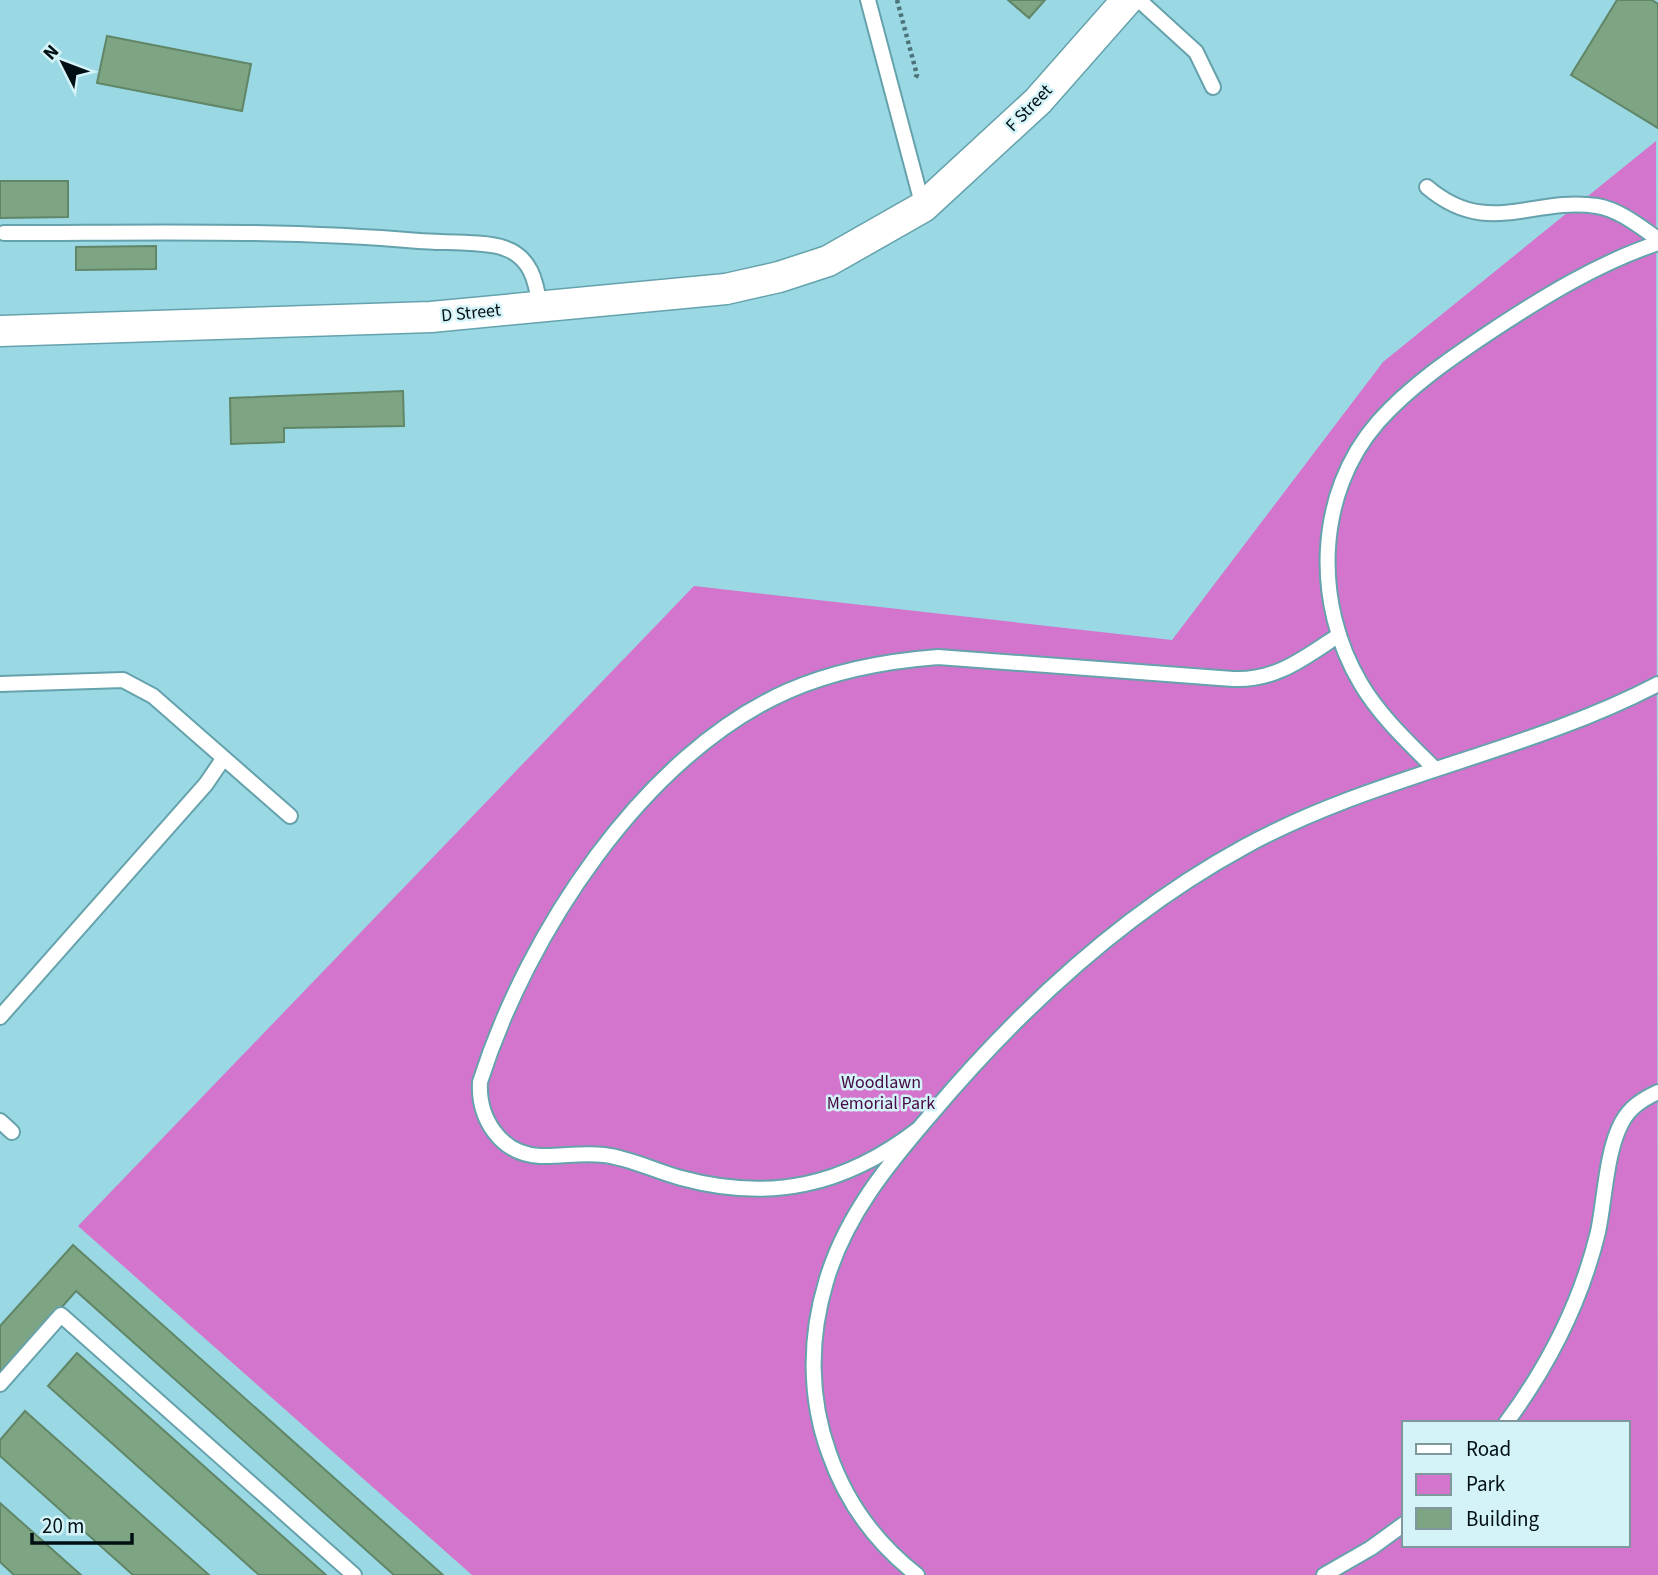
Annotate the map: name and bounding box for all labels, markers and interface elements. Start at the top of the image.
north arrow [28,28,98,98]
text: N [37,39,66,66]
street label: F Street [1000,79,1058,137]
street label: D Street [440,297,502,329]
park label: Woodlawn Memorial Park [827,1070,935,1116]
legend [1402,1421,1630,1547]
text: Road [1466,1434,1511,1464]
text: Park [1466,1469,1506,1499]
scale bar [32,1502,131,1546]
text: Building [1466,1504,1540,1534]
text: 20 m [42,1511,84,1541]

